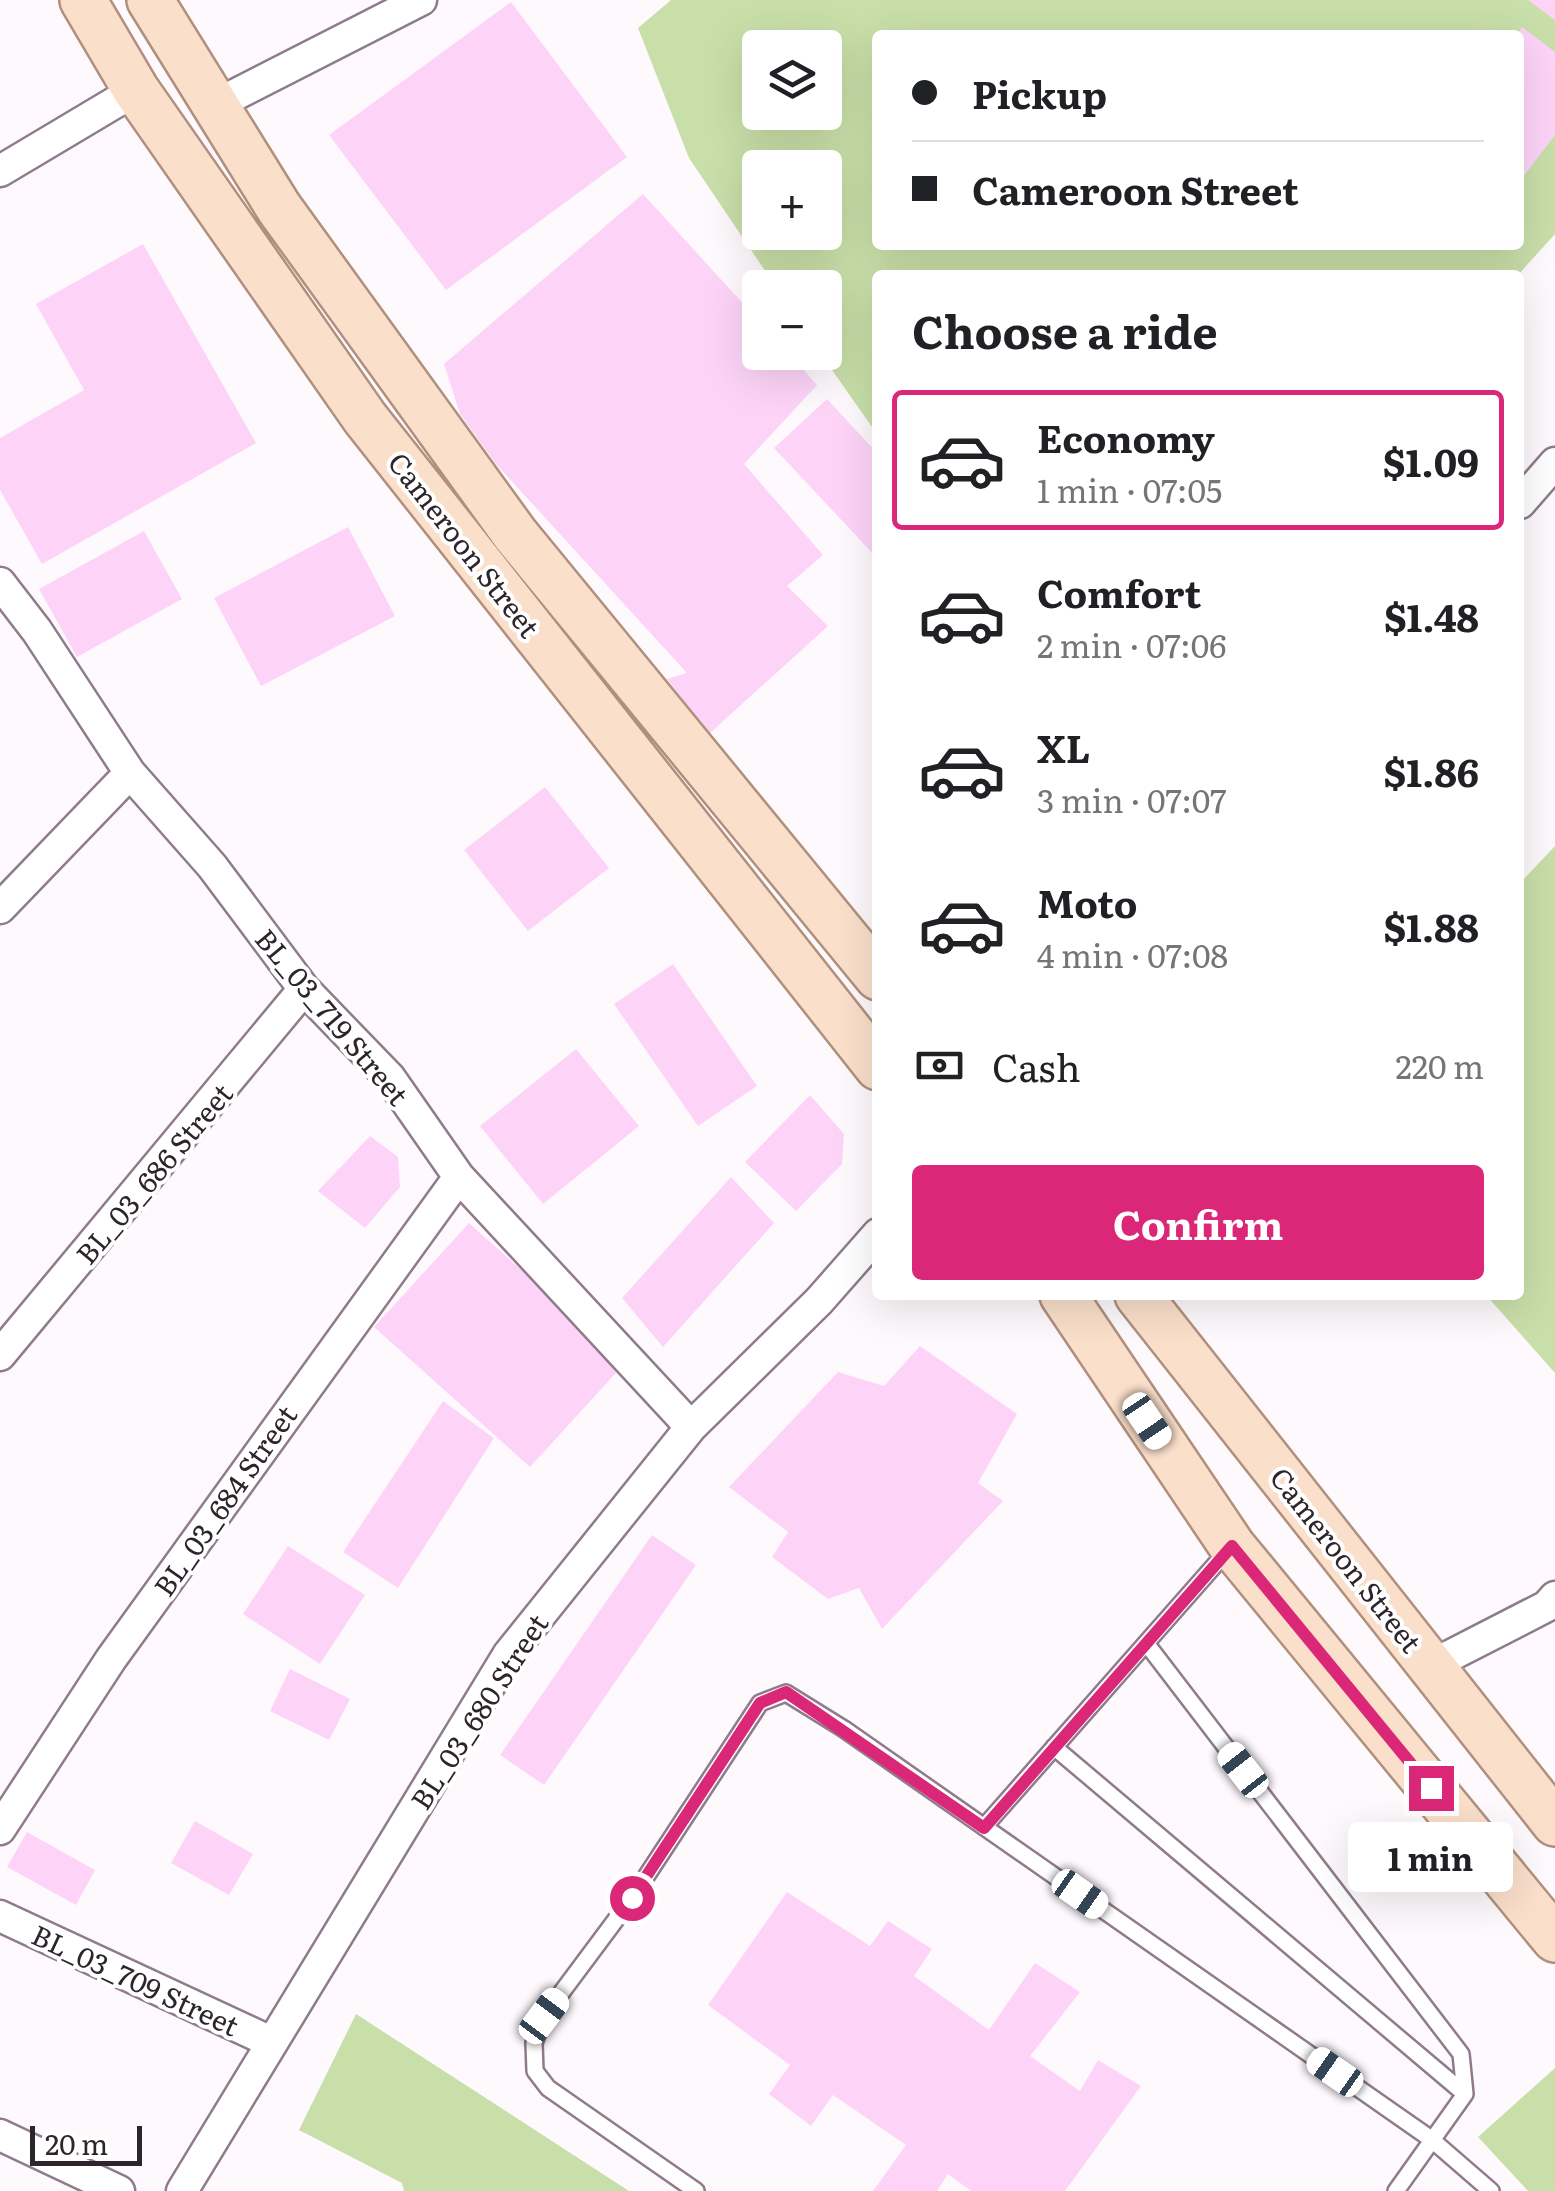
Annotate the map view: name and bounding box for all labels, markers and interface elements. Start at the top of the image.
map controls [742,30,842,370]
button: layers [742,30,842,130]
text: Pickup [972,64,1107,121]
button: + [742,150,842,250]
text: Cameroon Street [972,160,1299,217]
button: − [742,270,842,370]
text: Choose a ride [912,296,1218,363]
text: Economy [1037,408,1215,465]
icon: car [917,415,1007,505]
text: $1.09 [1383,432,1479,489]
street label: Cameroon Street [379,442,551,646]
text: 1 min · 07:05 [1037,465,1222,513]
text: Comfort [1037,563,1201,620]
icon: car [917,570,1007,660]
text: $1.48 [1384,587,1479,644]
text: 2 min · 07:06 [1037,620,1226,668]
text: XL [1037,718,1090,775]
icon: car [917,725,1007,815]
text: $1.86 [1384,742,1479,799]
text: 3 min · 07:07 [1037,775,1227,823]
text: Moto [1037,873,1137,930]
icon: car [917,880,1007,970]
text: $1.88 [1383,897,1479,954]
street label: BL_03_719 Street [246,918,420,1114]
text: 4 min · 07:08 [1037,930,1228,978]
text: Cash [992,1037,1081,1094]
icon: cash [912,1038,967,1093]
text: 220 m [1396,1041,1484,1089]
street label: BL_03_686 Street [65,1073,242,1273]
button: Confirm [912,1165,1484,1280]
car [1118,1388,1176,1454]
street label: BL_03_684 Street [142,1395,306,1604]
street label: Cameroon Street [1261,1457,1433,1661]
street label: BL_03_680 Street [399,1604,558,1817]
car [1213,1737,1273,1803]
route end [1409,1766,1454,1811]
callout: 1 min [1348,1823,1514,1893]
text: 1 min [1388,1833,1473,1881]
car [1047,1865,1113,1923]
route start [610,1876,655,1921]
street label: BL_03_709 Street [25,1913,247,2046]
car [514,1983,574,2049]
car [1302,2043,1368,2101]
scale bar [30,2121,142,2166]
text: 20 m [45,2122,108,2164]

